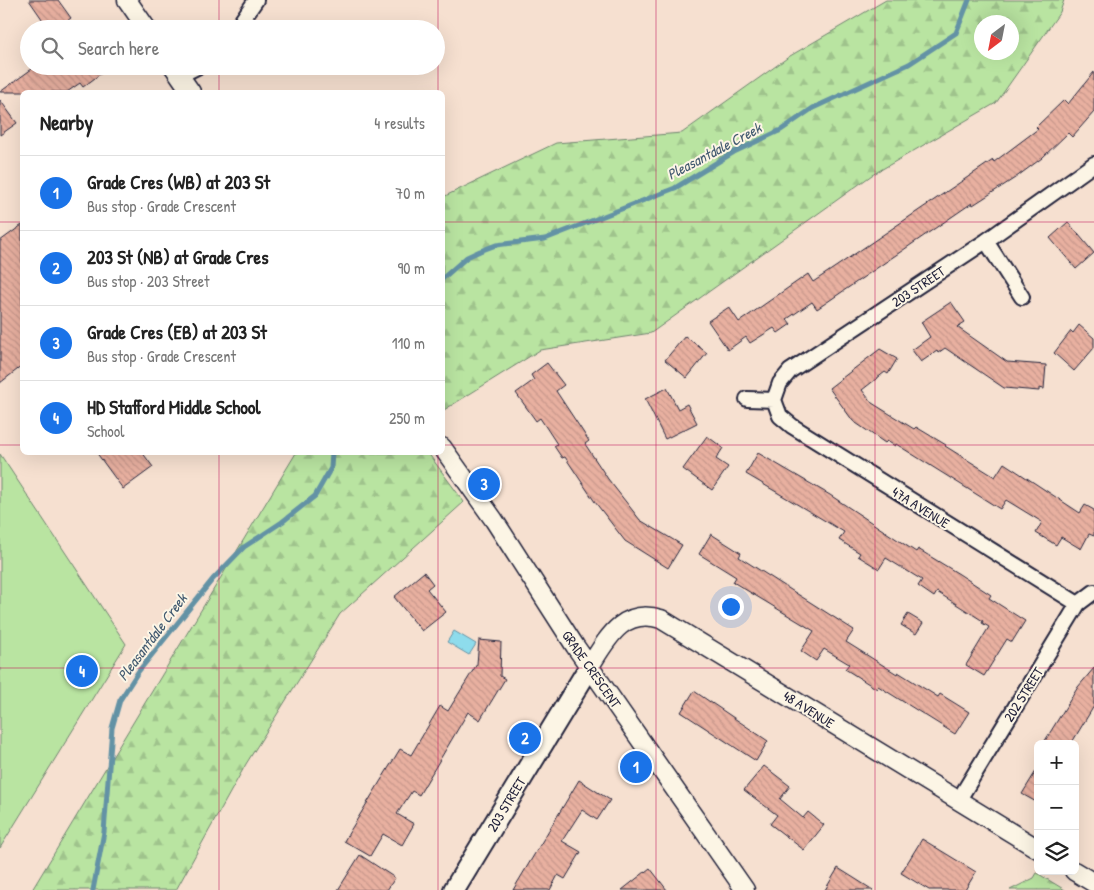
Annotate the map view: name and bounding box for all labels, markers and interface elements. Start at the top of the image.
north arrow [974,15,1019,60]
search box [20,20,445,75]
icon: search [38,34,66,62]
text: Search here [78,35,159,61]
text: Nearby [40,108,93,137]
text: 4 results [374,112,425,134]
water label: Pleasantdale Creek [663,116,766,185]
text: Grade Cres (WB) at 203 St [87,169,270,195]
text: 1 [53,182,59,204]
text: 70 m [395,182,425,204]
text: Bus stop · Grade Crescent [87,195,236,217]
text: 203 St (NB) at Grade Cres [87,244,268,270]
text: 2 [52,257,60,279]
text: 90 m [397,257,425,279]
street label: 203 STREET [888,261,949,311]
text: Bus stop · 203 Street [87,270,210,292]
text: Grade Cres (EB) at 203 St [87,319,267,345]
text: 3 [52,332,60,354]
text: 110 m [392,332,425,354]
text: Bus stop · Grade Crescent [87,345,236,367]
text: HD Stafford Middle School [87,394,261,420]
text: 4 [53,407,59,429]
text: 250 m [389,407,425,429]
text: School [87,420,124,442]
pin: 3 [468,465,500,503]
street label: 47A AVENUE [889,482,953,532]
water label: Pleasantdale Creek [112,588,193,685]
your location [718,594,744,620]
street label: GRADE CRESCENT [558,626,626,712]
pin: 4 [66,652,98,690]
street label: 202 STREET [999,663,1047,725]
street label: 48 AVENUE [780,686,838,732]
pin: 2 [509,719,541,757]
map controls [1034,740,1079,875]
button: + [1034,740,1079,785]
pin: 1 [620,748,652,786]
street label: 203 STREET [482,773,530,835]
button: − [1034,785,1079,830]
button: layers [1034,830,1079,875]

